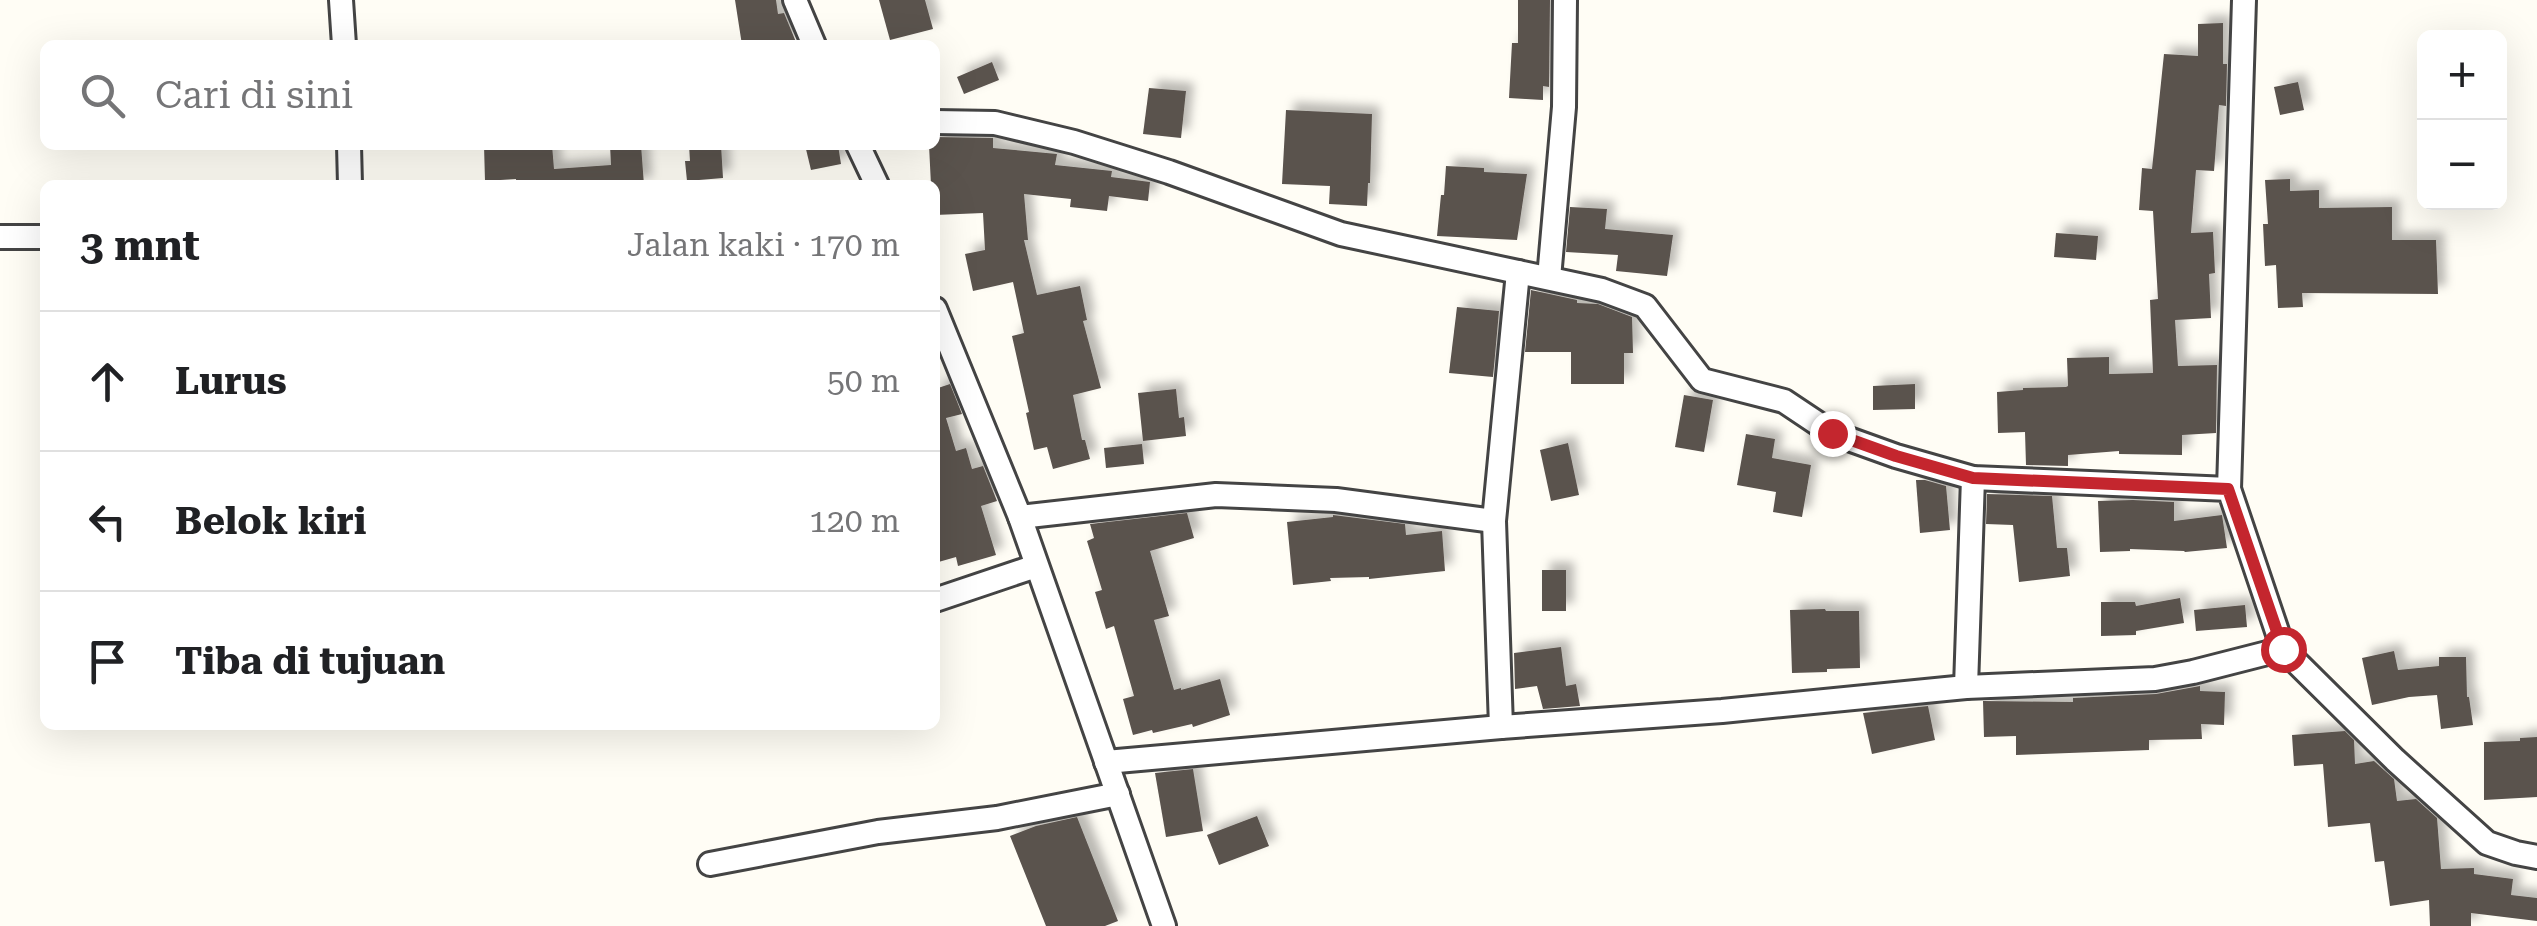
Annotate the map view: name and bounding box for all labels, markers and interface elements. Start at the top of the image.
map controls [2417,30,2507,210]
button: + [2417,30,2507,120]
search box [40,40,940,150]
icon: search [75,68,130,123]
text: Cari di sini [155,73,353,117]
button: − [2417,120,2507,210]
text: 3 mnt [80,221,200,270]
text: Jalan kaki · 170 m [627,226,900,264]
icon: ahead [80,354,135,409]
text: Lurus [175,359,287,403]
text: 50 m [827,362,900,400]
route end [1810,411,1856,457]
icon: left [80,494,135,549]
text: Belok kiri [175,499,366,543]
text: 120 m [809,502,900,540]
route start [2261,627,2307,673]
icon: arrive [80,634,135,689]
text: Tiba di tujuan [175,639,445,683]

